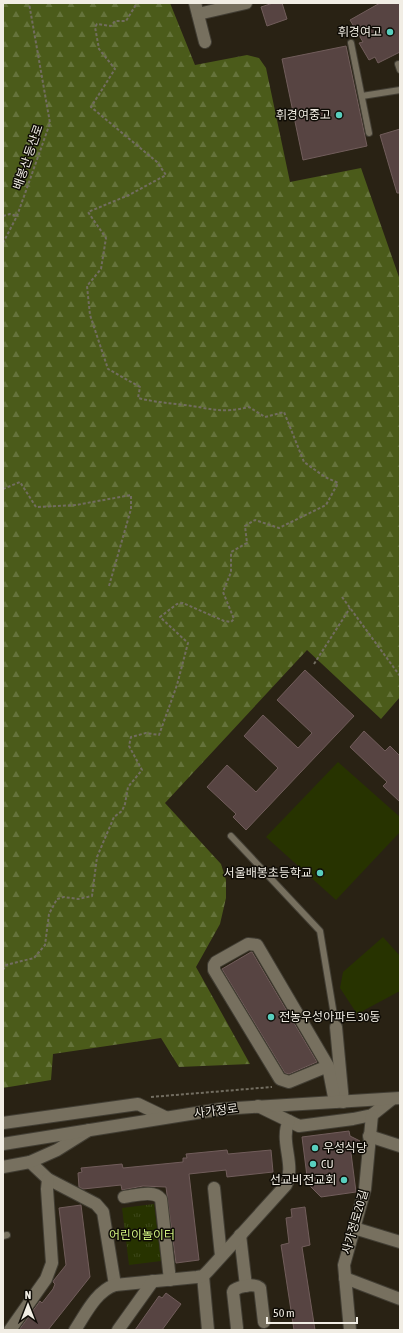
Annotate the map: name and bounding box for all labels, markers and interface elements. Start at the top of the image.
place label: 휘경여고 [338,25,382,39]
marker: 휘경여고 [385,27,395,37]
place label: 휘경여중고 [276,108,331,122]
marker: 휘경여중고 [334,110,344,120]
street label: 배봉산 등산로 [10,123,46,191]
place label: 서울배봉초등학교 [224,866,312,880]
marker: 서울배봉초등학교 [315,868,325,878]
place label: 전농우성아파트 30동 [279,1010,380,1024]
marker: 전농우성아파트 30동 [266,1012,276,1022]
street label: 사가정로 [193,1101,239,1121]
place label: 우성식당 [323,1141,367,1155]
marker: 우성식당 [310,1143,320,1153]
place label: CU [321,1157,333,1171]
marker: CU [308,1159,318,1169]
place label: 선교비전교회 [270,1173,336,1187]
marker: 선교비전교회 [339,1175,349,1185]
street label: 사가정로20길 [339,1188,371,1256]
park label: 어린이놀이터 [109,1228,175,1242]
north arrow [8,1285,48,1325]
text: N [25,1289,31,1301]
scale bar [267,1299,357,1325]
text: 50 m [273,1306,295,1320]

